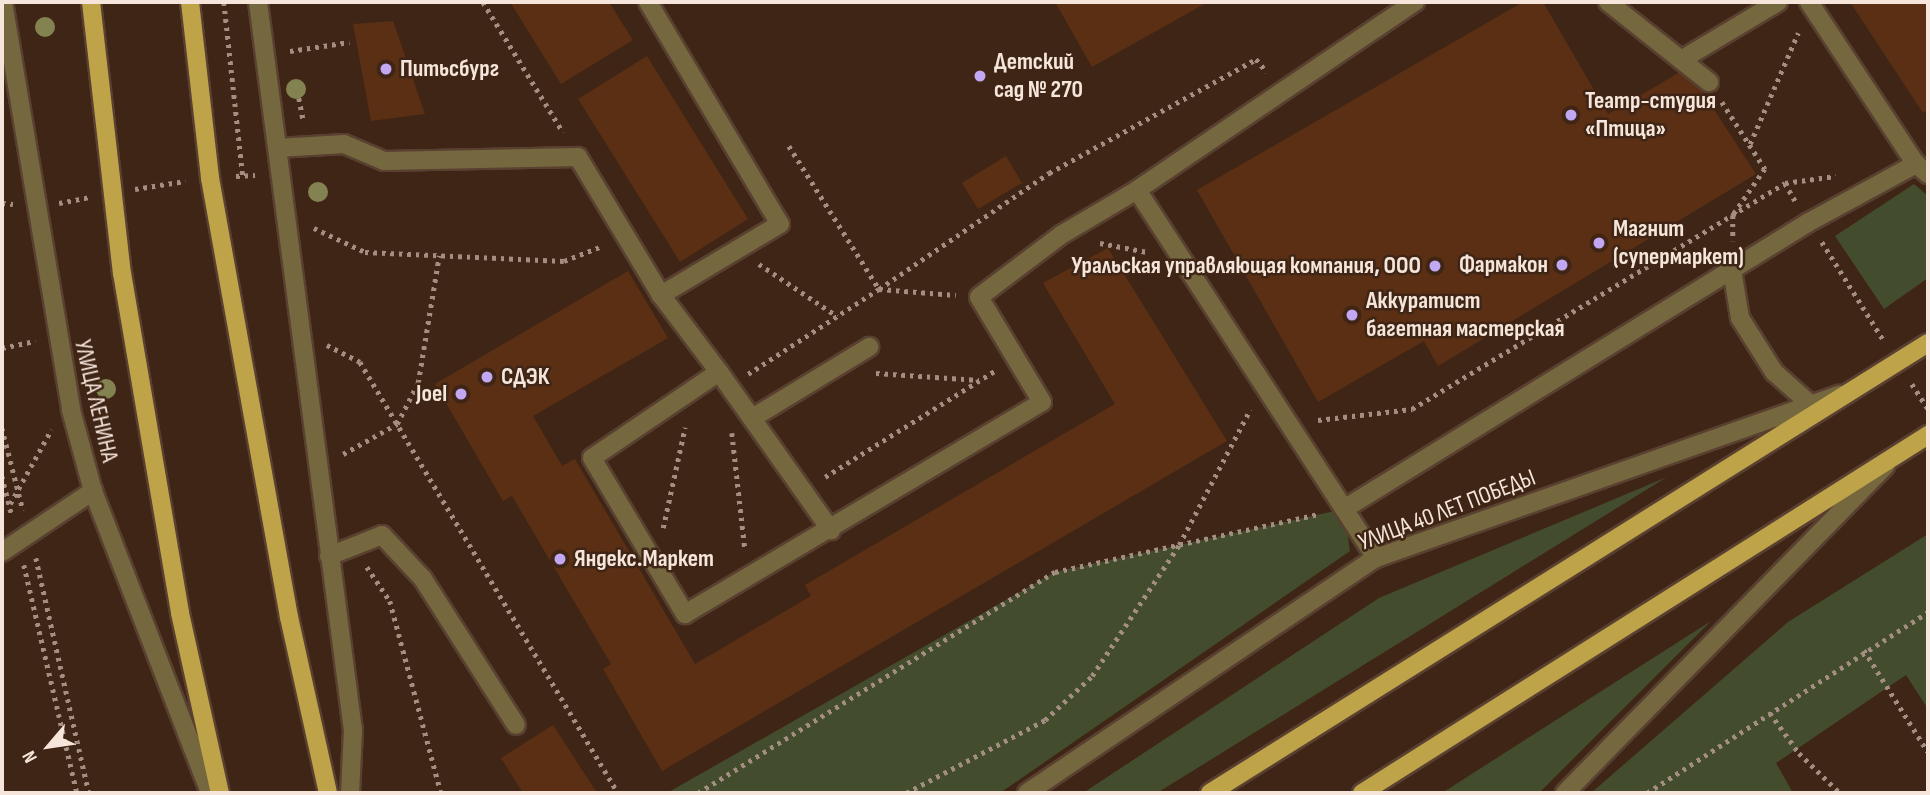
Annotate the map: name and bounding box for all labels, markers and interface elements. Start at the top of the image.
place label: Детский сад № 270 [994,48,1083,104]
place label: Питьсбург [400,55,499,83]
marker: Питьсбург [378,61,394,77]
marker: Детский сад № 270 [972,68,988,84]
place label: Театр-студия «Птица» [1585,87,1716,143]
marker: Театр-студия «Птица» [1563,107,1579,123]
place label: Магнит (супермаркет) [1613,215,1744,271]
marker: Магнит (супермаркет) [1591,235,1607,251]
place label: Фармакон [1459,251,1548,279]
place label: Уральская управляющая компания, ООО [1071,252,1421,280]
marker: Фармакон [1554,257,1570,273]
marker: Уральская управляющая компания, ООО [1427,258,1443,274]
place label: Аккуратист багетная мастерская [1366,287,1565,343]
marker: Аккуратист багетная мастерская [1344,307,1360,323]
street label: УЛИЦА ЛЕНИНА [68,337,124,465]
place label: СДЭК [501,363,549,391]
marker: СДЭК [479,369,495,385]
place label: Joel [416,380,447,408]
marker: Joel [453,386,469,402]
street label: УЛИЦА 40 ЛЕТ ПОБЕДЫ [1354,463,1540,557]
place label: Яндекс.Маркет [574,545,714,573]
marker: Яндекс.Маркет [552,551,568,567]
north arrow [14,711,84,781]
text: N [18,746,43,766]

